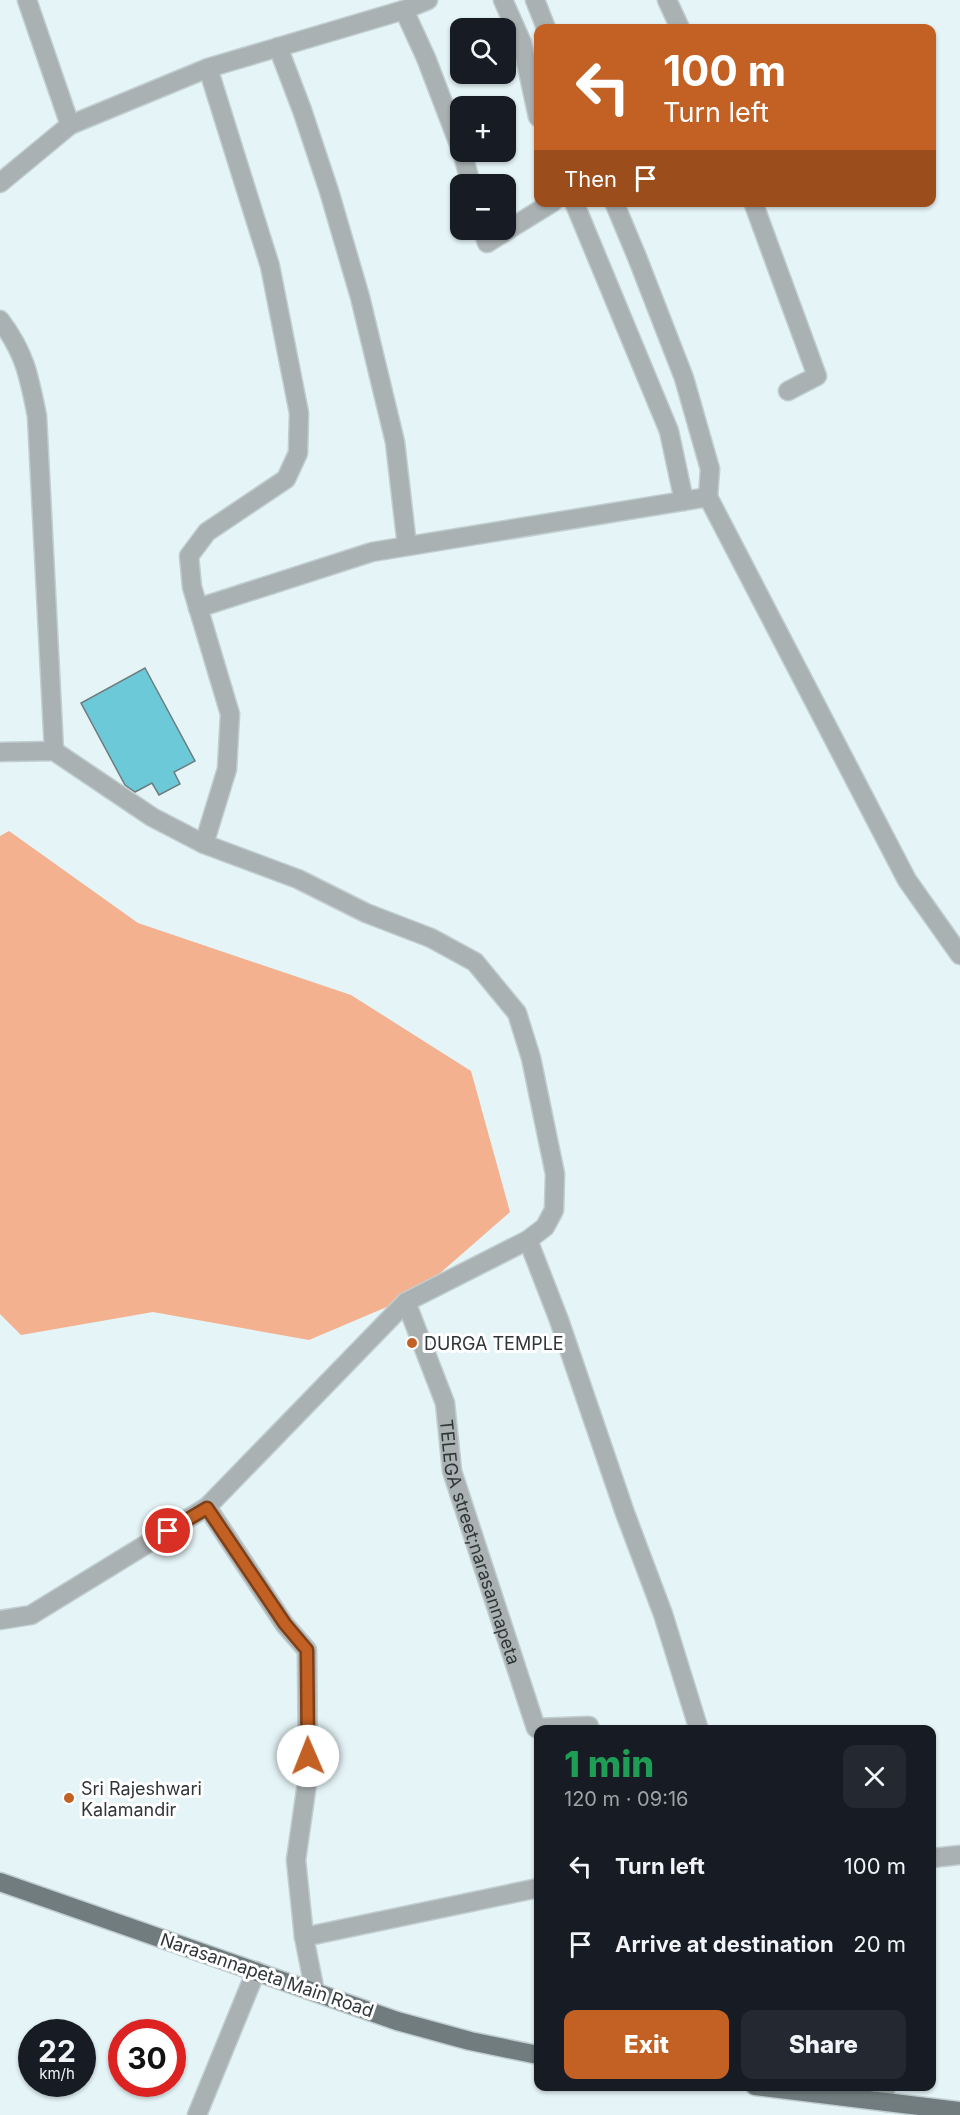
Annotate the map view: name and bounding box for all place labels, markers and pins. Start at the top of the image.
place label: DURGA TEMPLE [424,1333,564,1354]
marker: DURGA TEMPLE [405,1336,419,1350]
pin [142,1505,193,1556]
place label: Sri Rajeshwari Kalamandir [81,1778,202,1820]
marker: Sri Rajeshwari Kalamandir [62,1791,76,1805]

